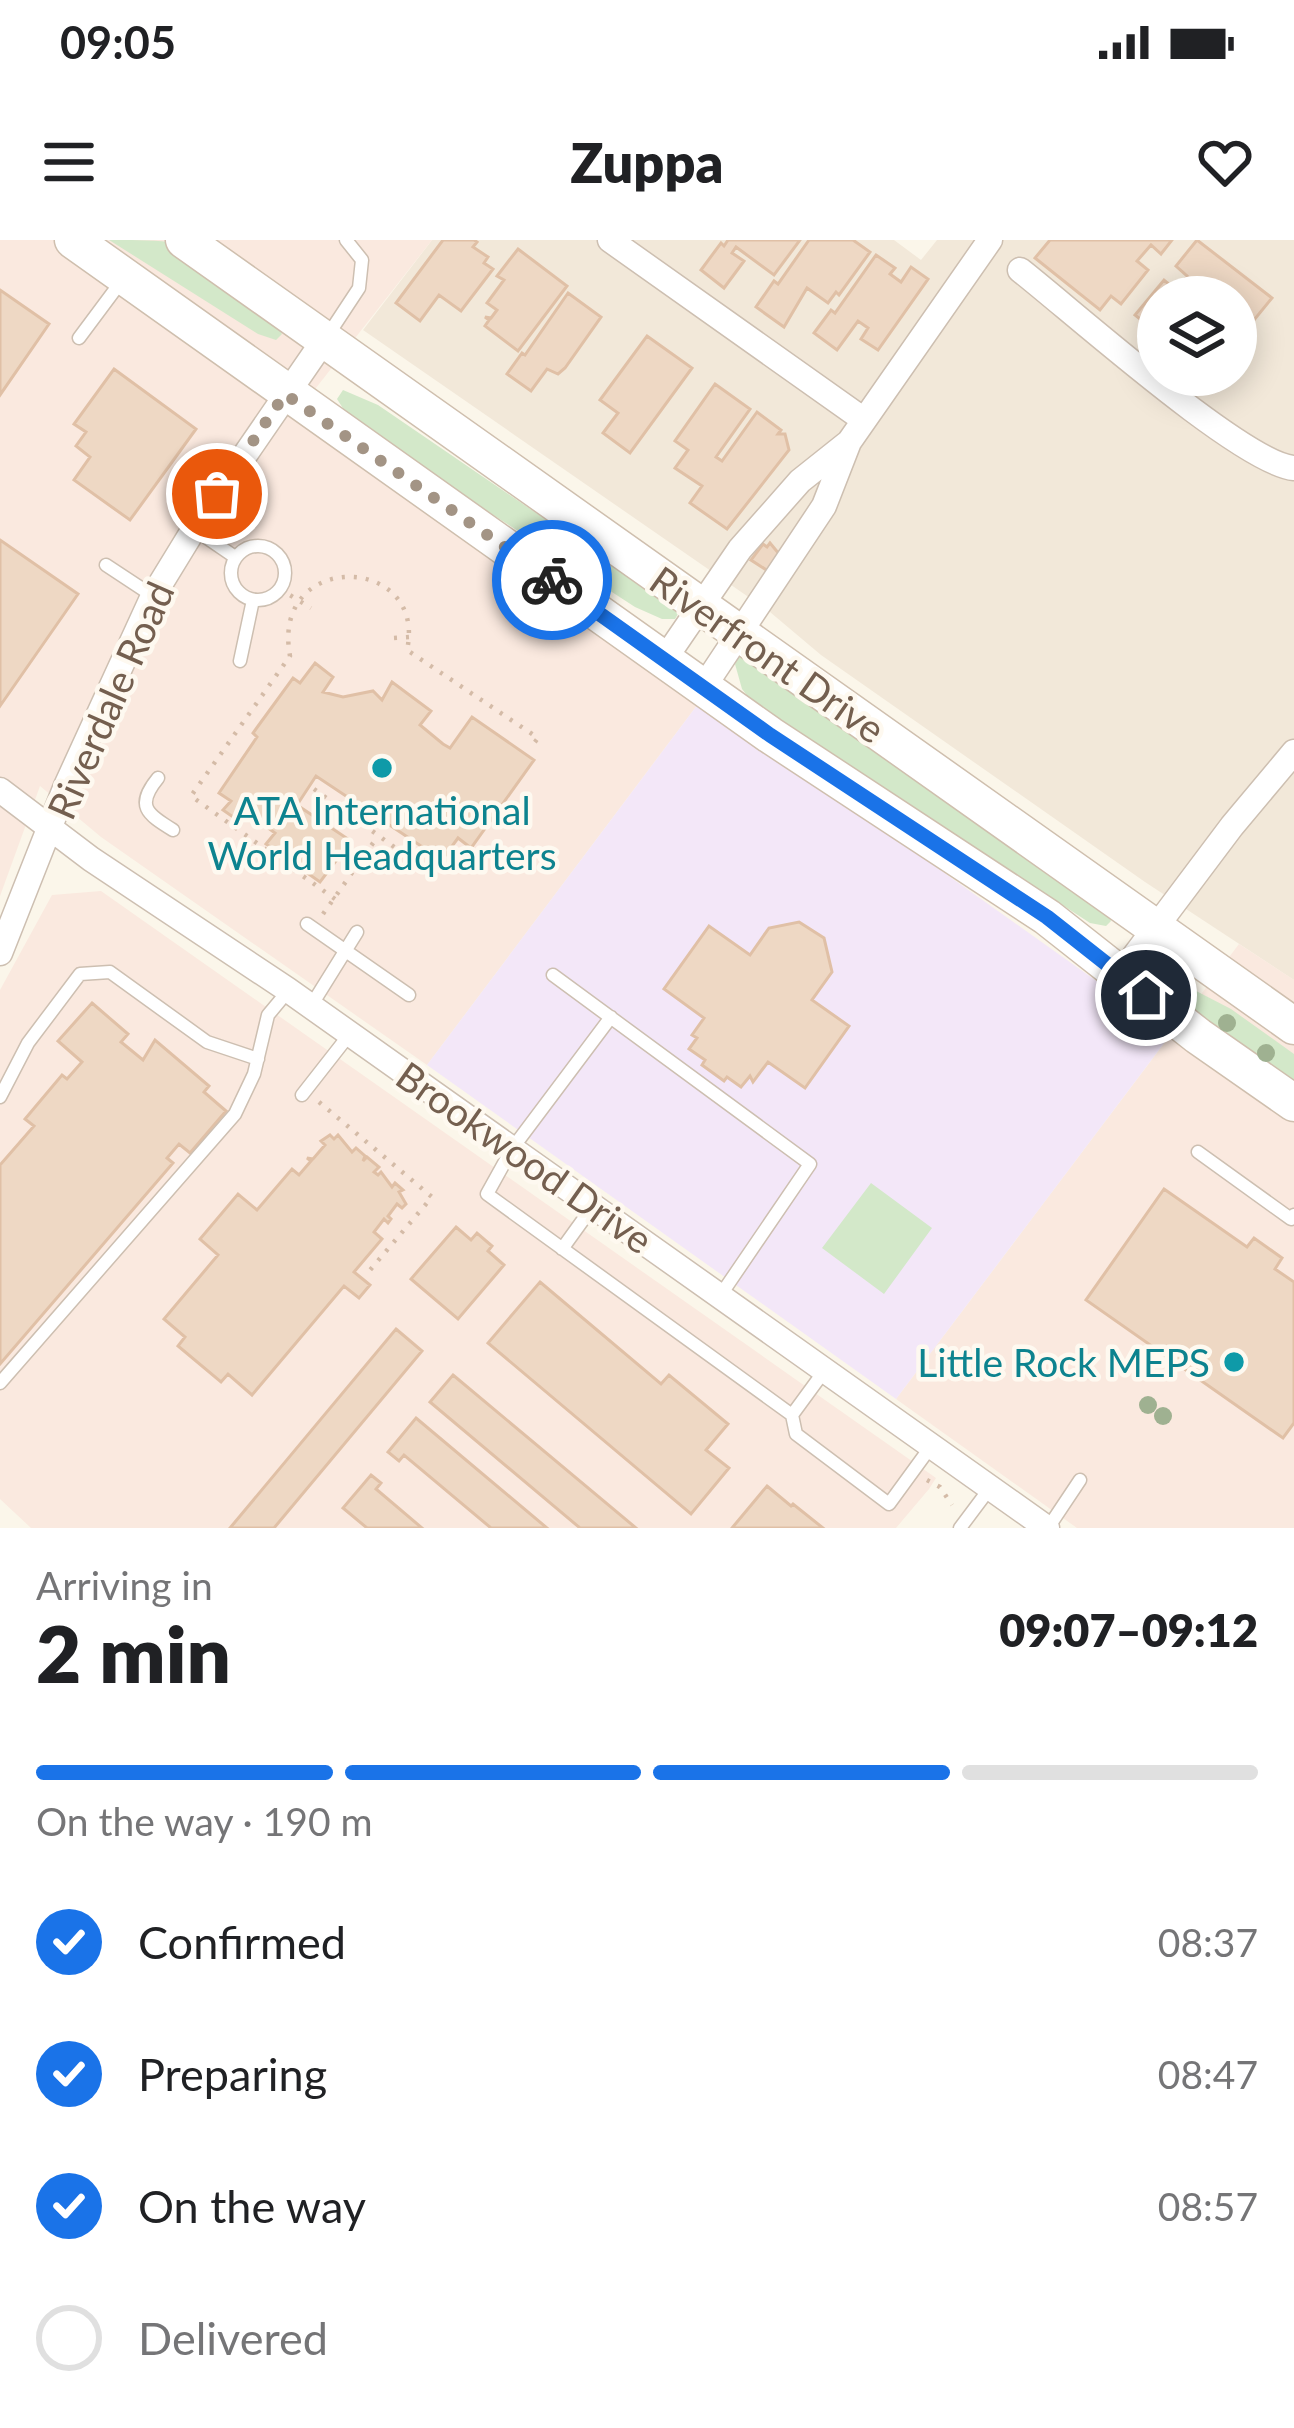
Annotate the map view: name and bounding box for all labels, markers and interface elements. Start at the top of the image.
text: 09:05 [60,15,176,69]
icon: menu [36,129,102,195]
icon: heart [1192,129,1258,195]
text: Zuppa [571,130,723,195]
map controls [1137,276,1257,396]
button: layers [1137,276,1257,396]
pin [166,443,268,545]
icon: bag [184,461,250,527]
courier [492,520,612,640]
icon: bike [519,547,585,613]
street label: Riverfront Drive [642,556,894,752]
street label: Riverdale Road [37,574,183,826]
marker: ATA International World Headquarters [369,755,395,781]
place label: ATA International World Headquarters [207,787,557,878]
pin [1095,944,1197,1046]
icon: home [1113,962,1179,1028]
street label: Brookwood Drive [388,1052,662,1262]
place label: Little Rock MEPS [917,1339,1210,1385]
marker: Little Rock MEPS [1221,1349,1247,1375]
text: Arriving in [36,1562,213,1608]
text: 09:07–09:12 [999,1603,1258,1657]
text: 2 min [36,1606,231,1700]
text: On the way · 190 m [36,1798,373,1844]
icon: check [36,1909,102,1975]
text: Confirmed [138,1915,346,1969]
text: 08:37 [1158,1919,1258,1965]
icon: check [36,2041,102,2107]
text: Preparing [138,2047,327,2101]
text: 08:47 [1158,2051,1258,2097]
icon: check [36,2173,102,2239]
text: On the way [138,2179,366,2233]
text: 08:57 [1158,2183,1258,2229]
text: Delivered [138,2311,328,2365]

